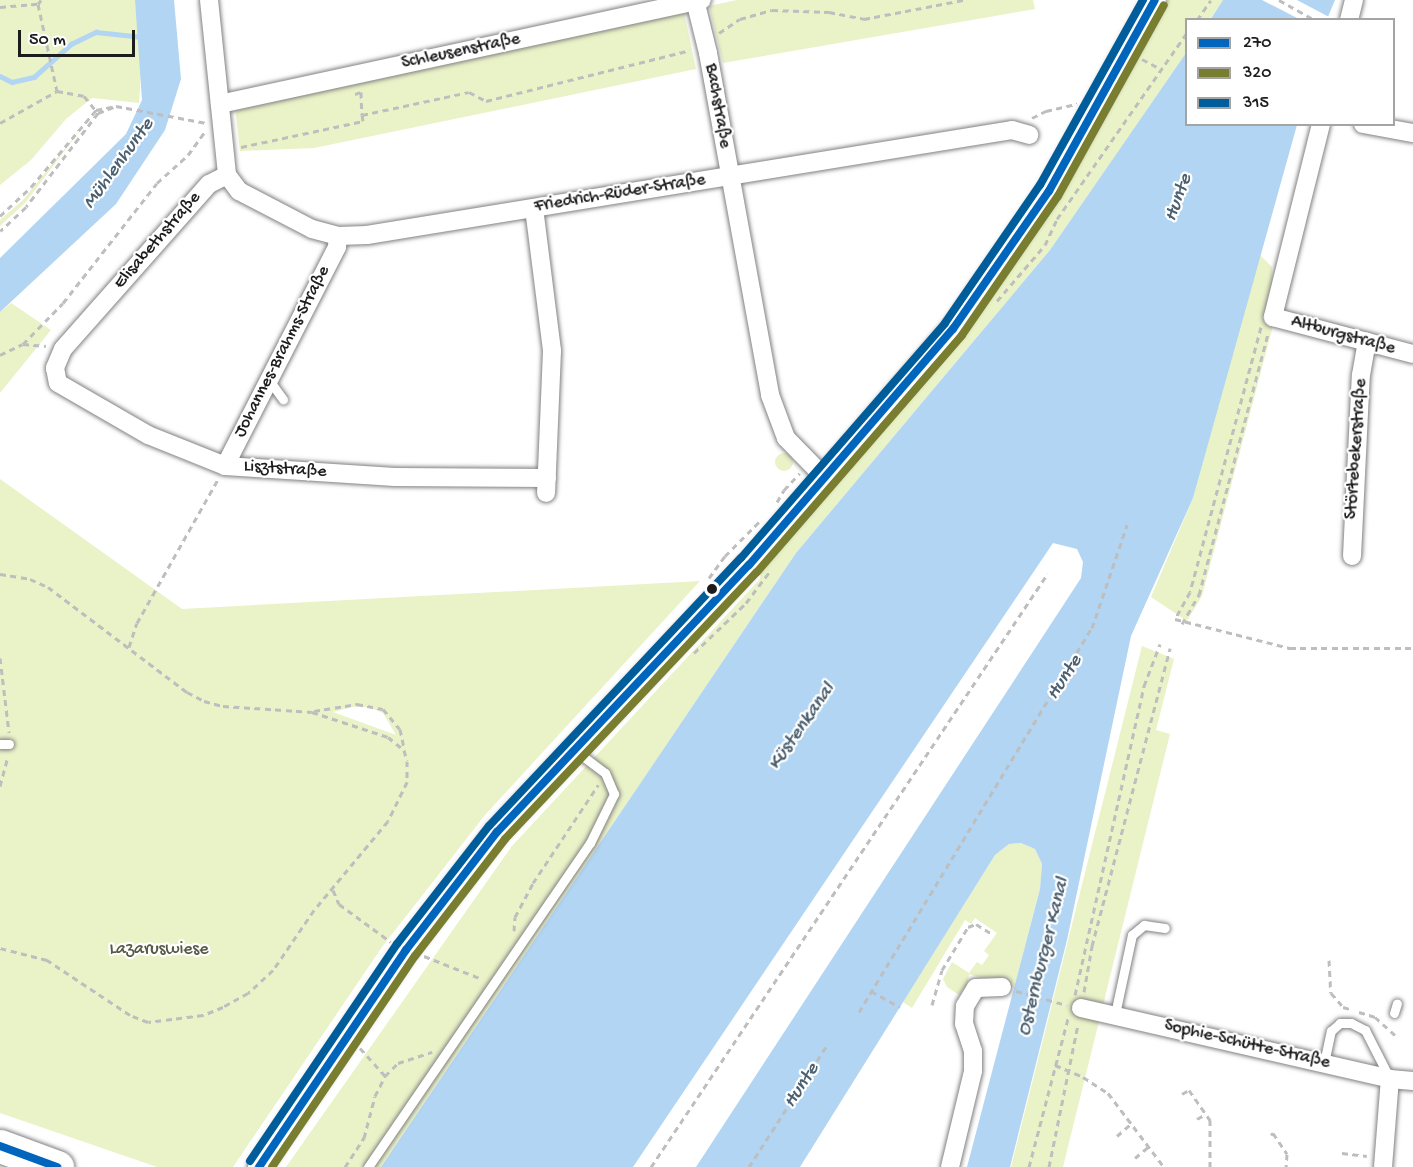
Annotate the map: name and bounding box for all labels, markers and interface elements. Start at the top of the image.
scale bar [21,18,138,56]
legend [1185,18,1395,126]
street label: Schleusenstraße [400,29,522,75]
text: 50 m [29,30,66,51]
text: 270 [1243,33,1271,54]
street label: Bachstraße [699,62,735,150]
text: 320 [1243,63,1271,84]
text: 315 [1243,93,1269,114]
water label: Mühlenhunte [78,114,160,214]
street label: Friedrich-Rüder-Straße [533,170,707,218]
water label: Hunte [1159,171,1199,225]
street label: Elisabethstraße [110,188,206,294]
street label: Johannes-Brahms-Straße [230,263,336,441]
street label: Altburgstraße [1288,312,1398,360]
street label: Störtebekerstraße [1341,378,1373,520]
street label: Lisztstraße [243,456,327,484]
unlabelled marker [706,583,718,595]
water label: Hunte [1042,651,1088,705]
water label: Küstenkanal [763,679,841,775]
water label: Osternburger Kanal [1013,875,1075,1039]
park label: Lazaruswiese [109,939,209,961]
street label: Sophie-Schütte-Straße [1162,1015,1332,1075]
water label: Hunte [779,1059,825,1113]

